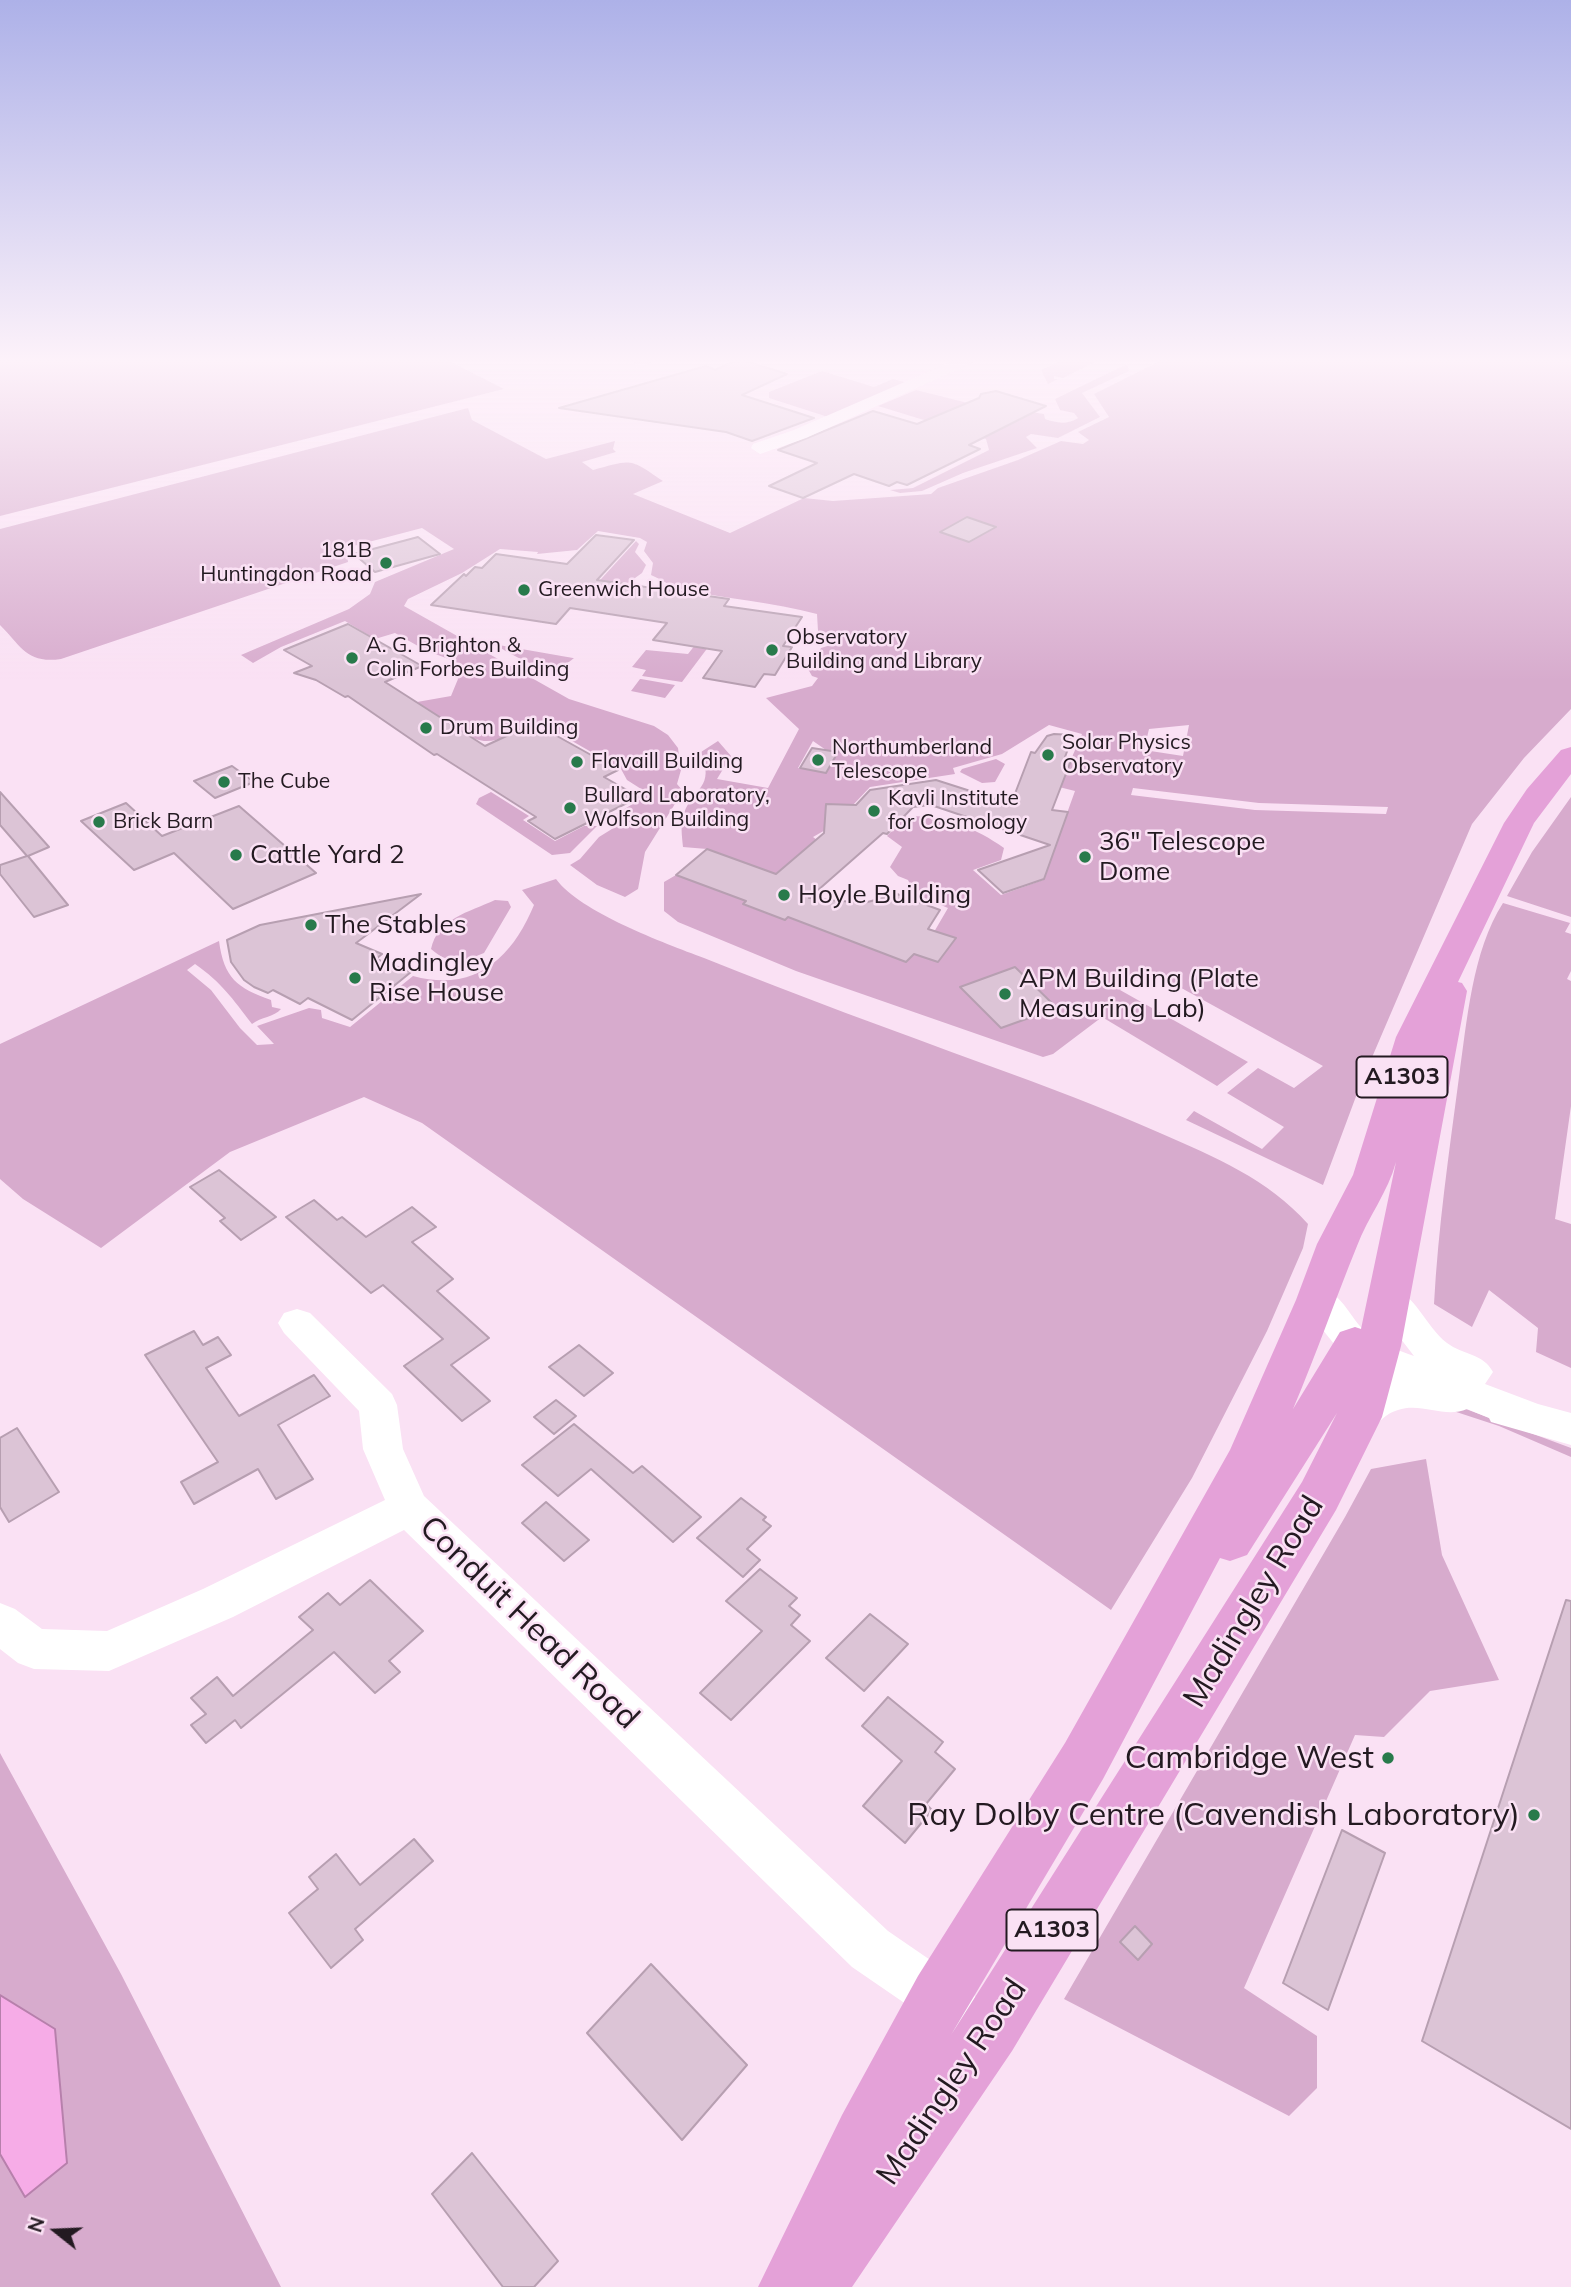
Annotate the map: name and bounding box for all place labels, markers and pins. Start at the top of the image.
place label: 181B Huntingdon Road [200,538,372,588]
marker: 181B Huntingdon Road [378,555,394,571]
place label: Greenwich House [538,577,709,603]
marker: Greenwich House [516,582,532,598]
place label: Observatory Building and Library [786,625,982,675]
place label: A. G. Brighton & Colin Forbes Building [366,633,569,683]
marker: Observatory Building and Library [764,642,780,658]
marker: A. G. Brighton & Colin Forbes Building [344,650,360,666]
place label: Drum Building [440,715,578,741]
marker: Drum Building [418,720,434,736]
place label: Solar Physics Observatory [1062,730,1191,780]
place label: Northumberland Telescope [832,735,992,785]
marker: Solar Physics Observatory [1040,747,1056,763]
place label: Flavaill Building [591,749,743,775]
marker: Northumberland Telescope [810,752,826,768]
marker: Flavaill Building [569,754,585,770]
place label: The Cube [238,769,330,795]
marker: The Cube [216,774,232,790]
place label: Bullard Laboratory, Wolfson Building [584,783,770,833]
place label: Kavli Institute for Cosmology [888,786,1027,836]
marker: Bullard Laboratory, Wolfson Building [562,800,578,816]
marker: Kavli Institute for Cosmology [866,803,882,819]
place label: Brick Barn [113,809,213,835]
marker: Brick Barn [91,814,107,830]
place label: 36″ Telescope Dome [1099,826,1265,888]
place label: Cattle Yard 2 [250,839,405,871]
marker: Cattle Yard 2 [228,847,244,863]
marker: 36″ Telescope Dome [1077,849,1093,865]
place label: Hoyle Building [798,879,971,911]
marker: Hoyle Building [776,887,792,903]
place label: The Stables [325,909,467,941]
marker: The Stables [303,917,319,933]
place label: Madingley Rise House [369,947,504,1009]
place label: APM Building (Plate Measuring Lab) [1019,963,1259,1024]
marker: Madingley Rise House [347,970,363,986]
marker: APM Building (Plate Measuring Lab) [997,986,1013,1002]
place label: Cambridge West [1125,1739,1374,1777]
marker: Cambridge West [1380,1750,1396,1766]
place label: Ray Dolby Centre (Cavendish Laboratory) [907,1796,1520,1834]
marker: Ray Dolby Centre (Cavendish Laboratory) [1526,1807,1542,1823]

